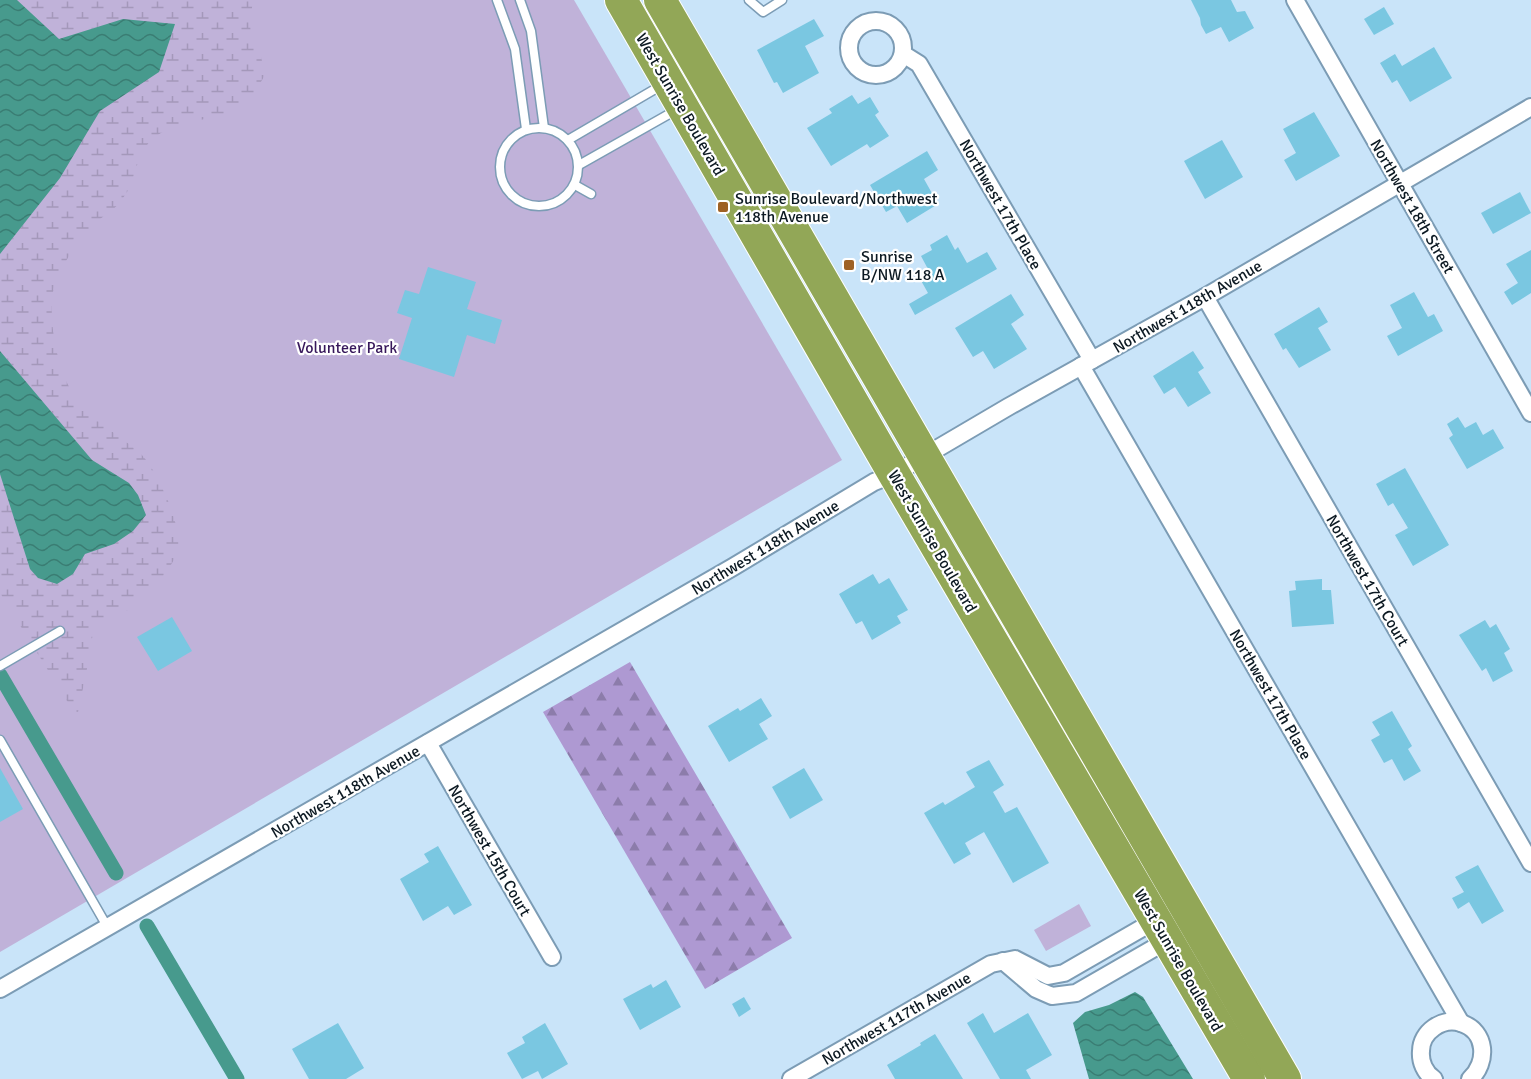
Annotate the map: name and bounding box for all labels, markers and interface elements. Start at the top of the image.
street label: West Sunrise Boulevard [631,30,729,179]
street label: Northwest 17th Place [955,136,1046,273]
street label: Northwest 18th Street [1366,136,1459,278]
place label: Sunrise Boulevard/Northwest 118th Avenue [735,189,938,227]
marker: Sunrise Boulevard/Northwest 118th Avenue [716,200,730,214]
place label: Sunrise B/NW 118 A [861,247,945,285]
street label: Northwest 118th Avenue [1109,256,1266,358]
marker: Sunrise B/NW 118 A [842,258,856,272]
park label: Volunteer Park [297,338,397,358]
street label: West Sunrise Boulevard [883,467,981,616]
street label: Northwest 118th Avenue [688,496,843,600]
street label: Northwest 17th Court [1321,511,1413,650]
street label: Northwest 17th Place [1225,626,1316,763]
street label: Northwest 118th Avenue [267,741,424,843]
street label: Northwest 15th Court [443,781,535,920]
street label: West Sunrise Boulevard [1129,886,1227,1035]
street label: Northwest 117th Avenue [818,968,975,1070]

